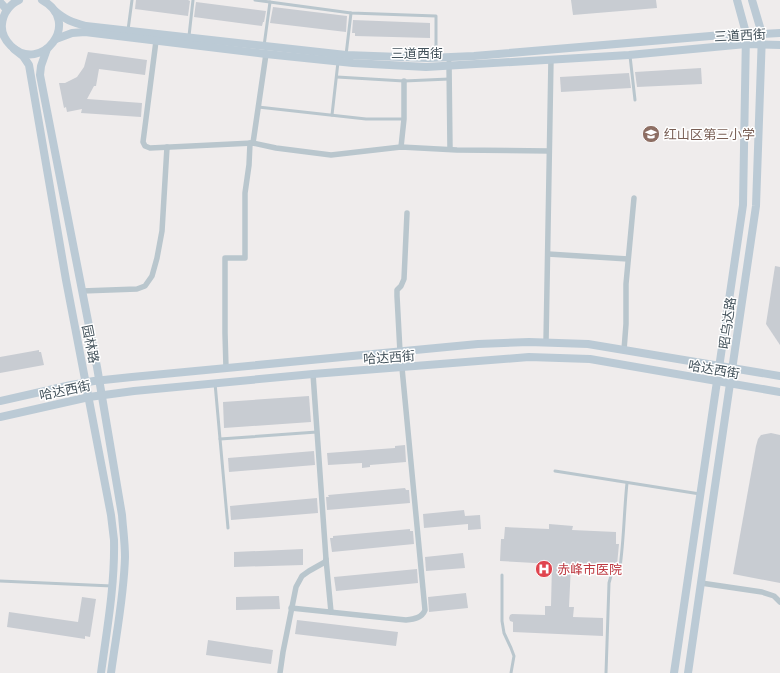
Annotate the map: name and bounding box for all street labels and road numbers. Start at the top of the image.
street label: 三道西街 [714,27,766,43]
street label: 三道西街 [391,46,443,60]
street label: 昭乌达路 [716,296,738,350]
street label: 园林路 [80,324,102,364]
street label: 哈达西街 [363,348,415,366]
street label: 哈达西街 [687,358,741,380]
street label: 哈达西街 [38,378,92,402]

